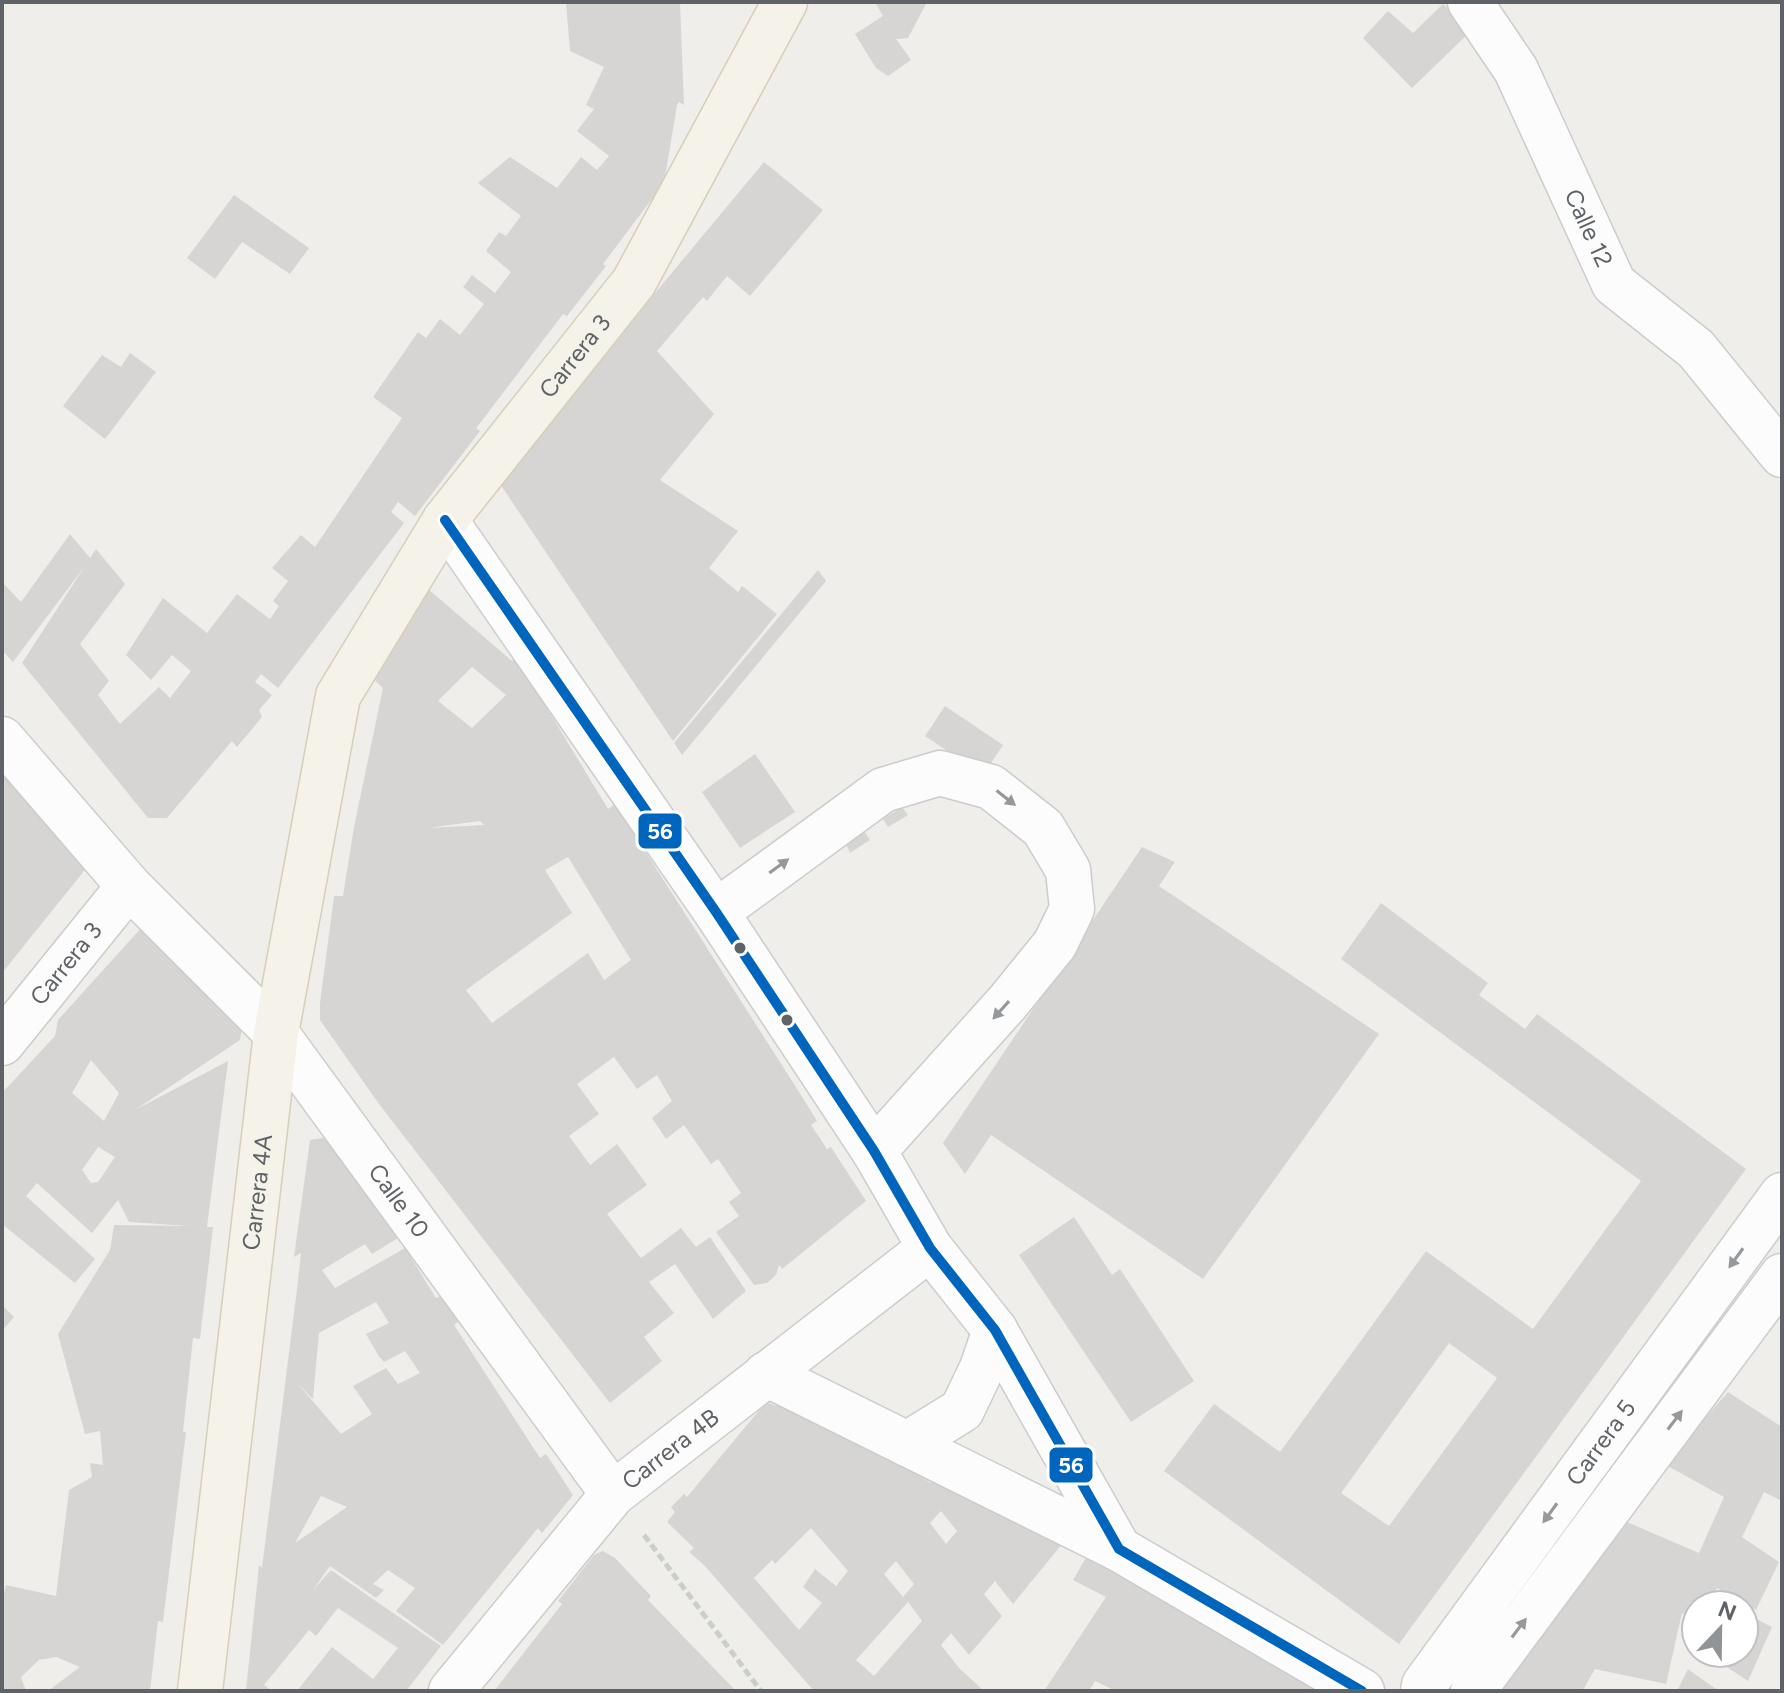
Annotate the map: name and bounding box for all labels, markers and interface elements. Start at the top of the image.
street label: Calle 12 [1558,184,1619,271]
street label: Carrera 3 [533,309,616,404]
one-way arrow [996,790,1016,806]
line badge: 56 [637,812,683,850]
text: 56 [647,818,673,845]
one-way arrow [769,859,789,875]
street label: Carrera 3 [24,916,108,1011]
unlabelled marker [732,940,748,956]
one-way arrow [993,999,1010,1019]
unlabelled marker [779,1012,795,1028]
street label: Carrera 4A [236,1132,278,1252]
street label: Calle 10 [362,1158,436,1243]
one-way arrow [1729,1247,1744,1268]
street label: Carrera 5 [1560,1394,1641,1491]
street label: Carrera 4B [616,1402,725,1496]
one-way arrow [1666,1410,1682,1430]
line badge: 56 [1048,1446,1094,1484]
text: 56 [1058,1452,1084,1479]
one-way arrow [1542,1503,1558,1523]
north arrow [1680,1589,1760,1669]
text: N [1714,1595,1740,1627]
one-way arrow [1511,1618,1527,1639]

